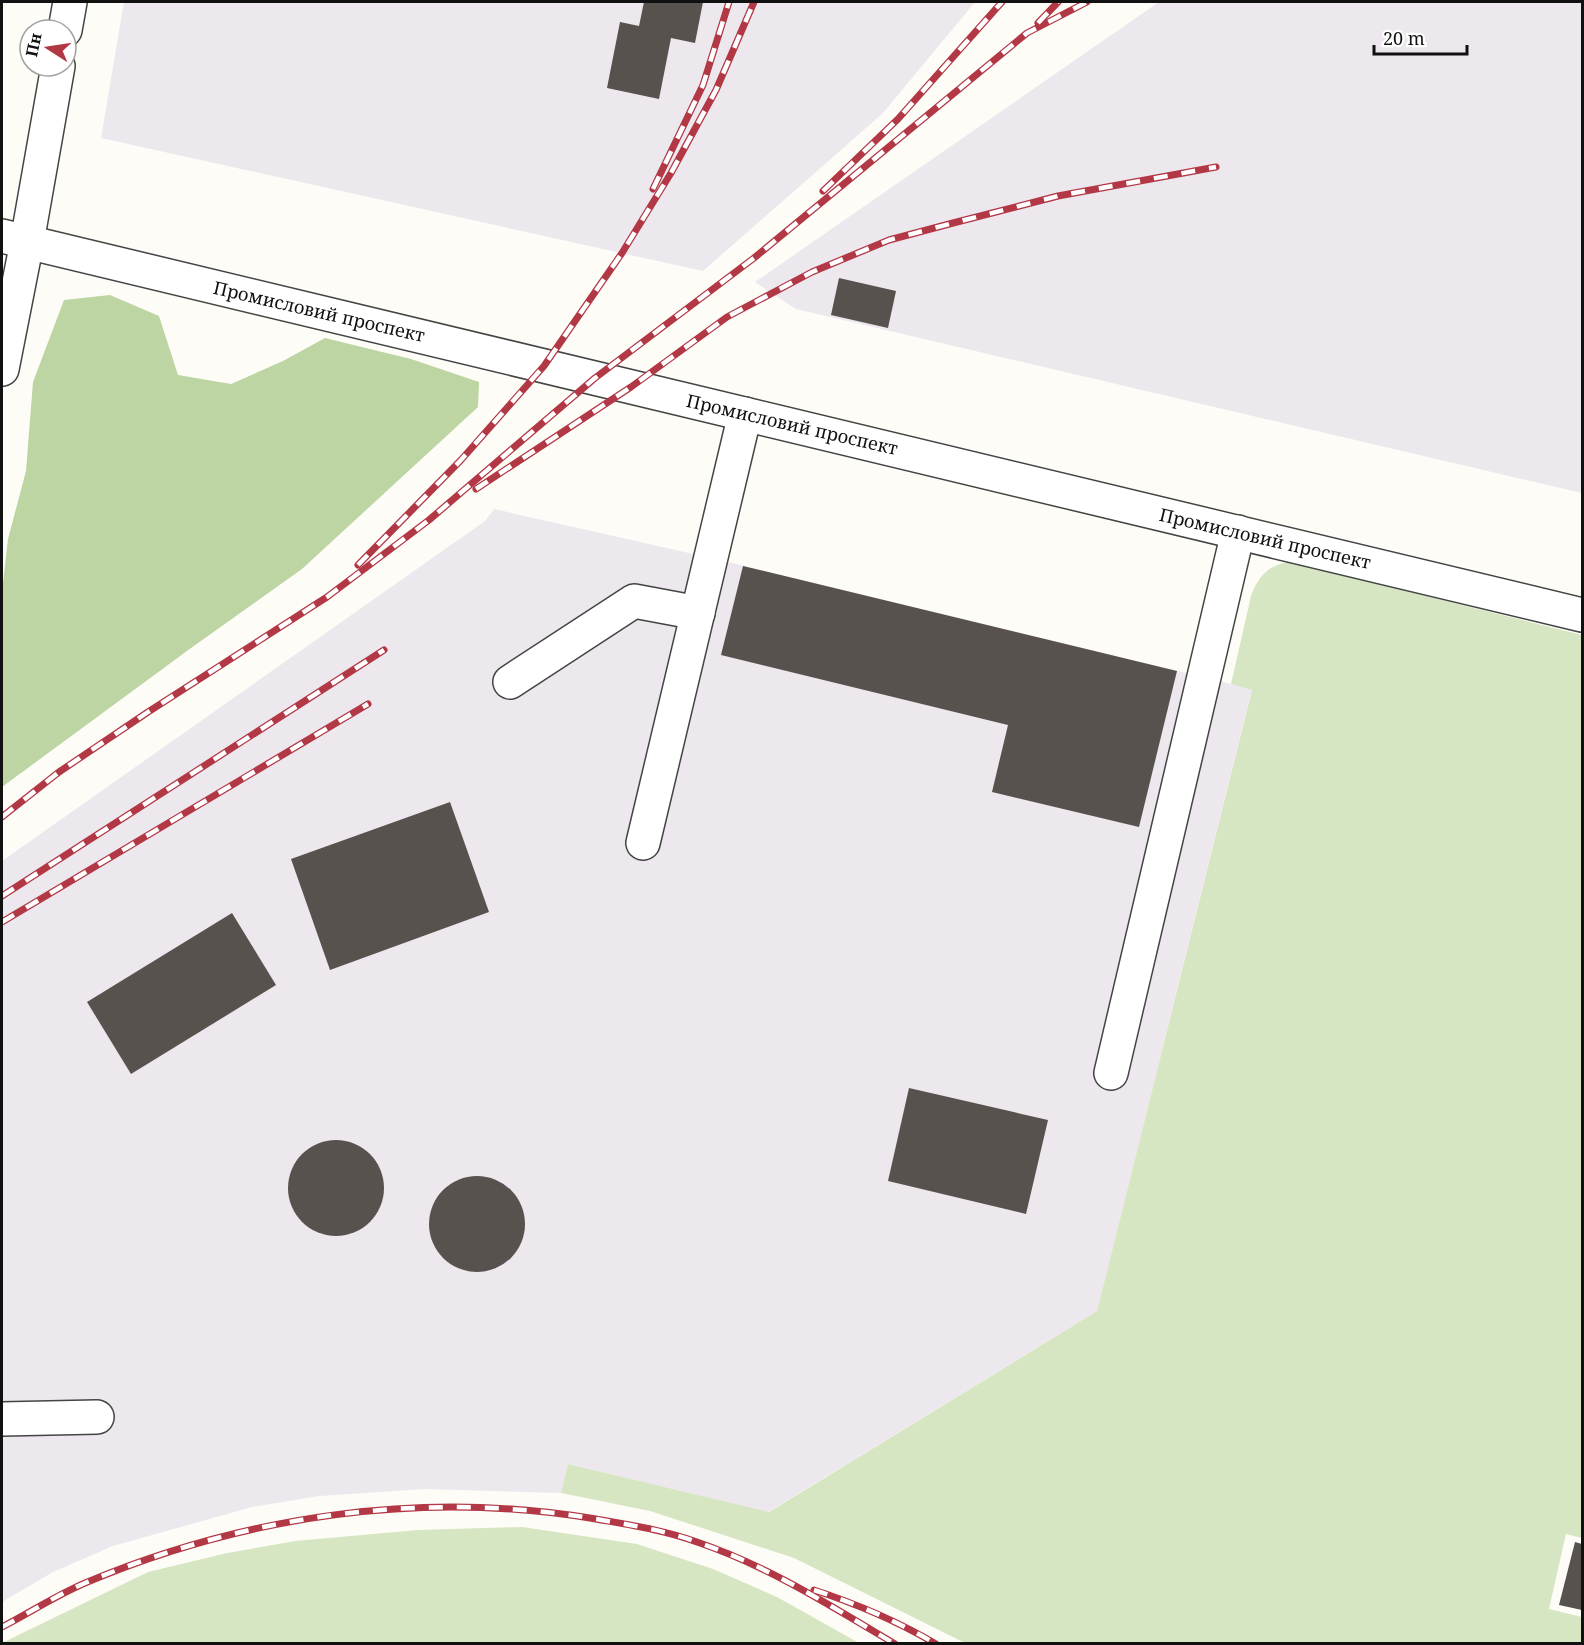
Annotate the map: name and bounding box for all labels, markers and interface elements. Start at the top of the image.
north arrow [18,18,78,78]
scale bar [1374,18,1467,56]
text: 20 m [1383,26,1425,50]
text: Пн [20,31,47,59]
street label: Промисловий проспект [211,275,428,347]
street label: Промисловий проспект [684,388,901,460]
street label: Промисловий проспект [1157,502,1374,574]

